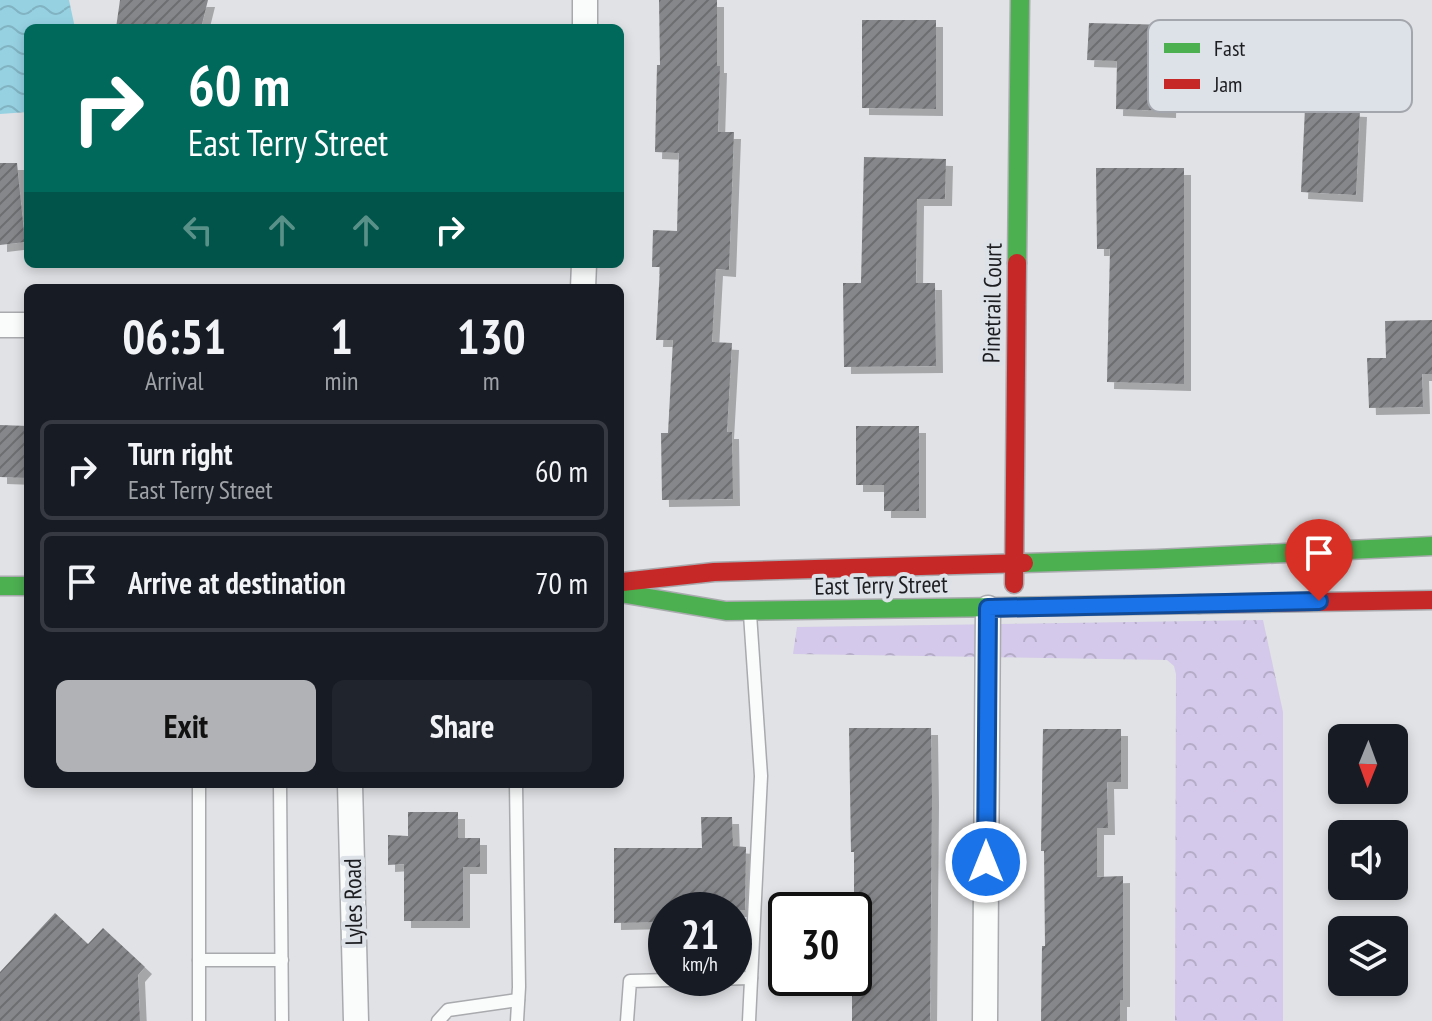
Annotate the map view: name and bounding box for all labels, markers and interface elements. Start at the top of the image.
legend [1148,20,1412,112]
text: Fast [1214,34,1245,62]
text: 60 m [188,49,290,121]
icon: right [56,56,160,160]
text: Jam [1213,70,1242,98]
text: East Terry Street [188,119,388,166]
icon: left [176,208,220,252]
icon: ahead [260,208,304,252]
icon: ahead [344,208,388,252]
icon: right [428,208,472,252]
street label: Pinetrail Court [975,242,1009,363]
text: 06:51 [122,305,226,367]
text: 1 [330,305,353,367]
text: 130 [457,305,526,367]
text: Arrival [145,364,204,397]
text: min [324,364,358,397]
text: m [483,364,500,397]
text: Turn right [128,434,232,473]
icon: right [60,448,104,492]
text: 60 m [535,451,588,490]
text: East Terry Street [128,473,273,506]
pin [1285,519,1353,601]
icon: arrive [1297,531,1341,575]
icon: arrive [60,560,104,604]
text: Arrive at destination [128,563,346,602]
text: 70 m [535,563,588,602]
street label: East Terry Street [814,568,948,602]
button: Exit [56,680,316,772]
button: Share [332,680,592,772]
north arrow [1328,724,1408,804]
map controls [1328,724,1408,996]
position arrow [944,820,1028,904]
button: sound [1328,820,1408,900]
street label: Lyles Road [337,858,369,946]
speed limit sign: 30 [768,892,872,996]
text: 21 [681,908,719,960]
button: layers [1328,916,1408,996]
text: km/h [682,951,718,977]

